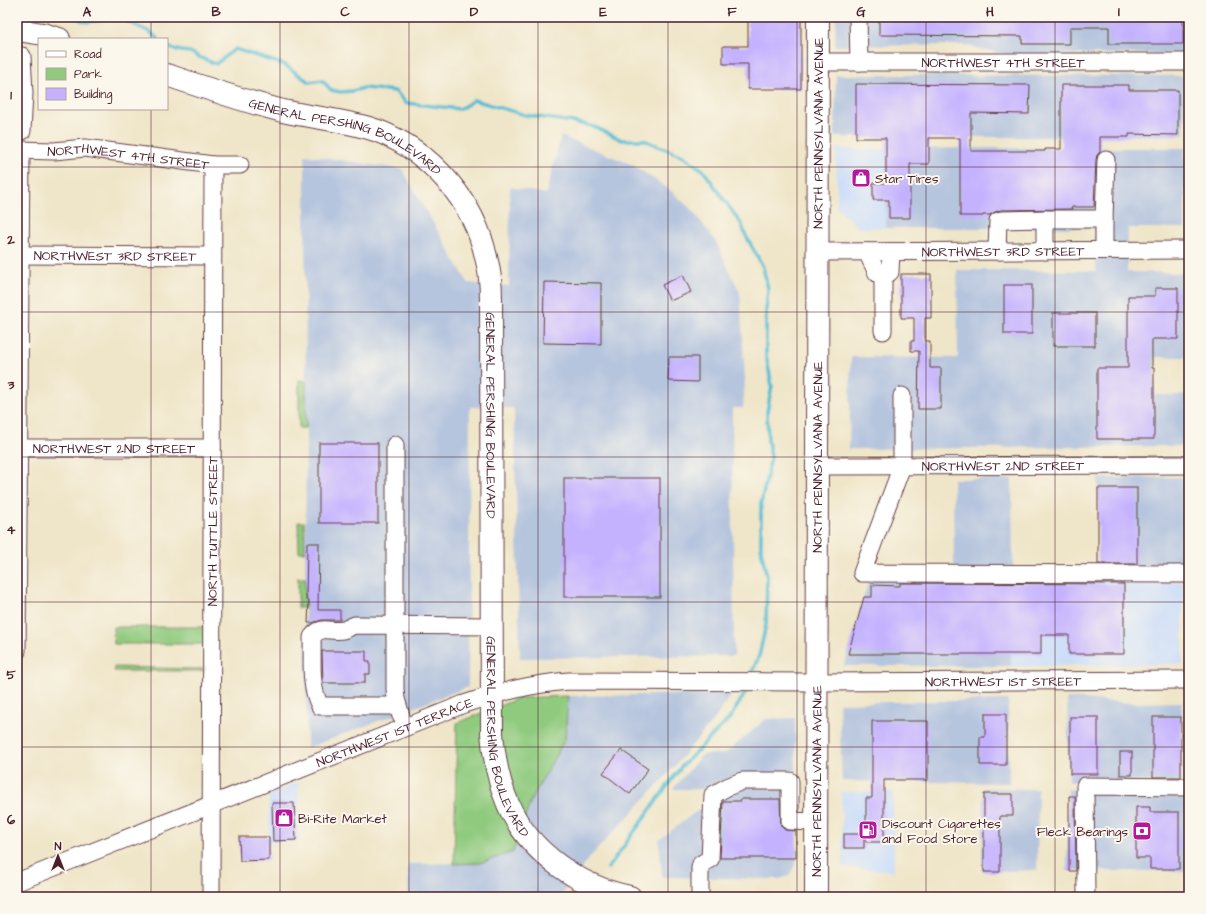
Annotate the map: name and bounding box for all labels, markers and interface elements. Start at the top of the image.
text: A [83,3,92,21]
text: B [211,3,221,21]
text: C [340,3,350,21]
text: D [470,3,479,21]
text: E [599,3,607,21]
text: F [727,3,737,21]
text: G [856,3,866,21]
text: H [986,3,994,21]
text: I [1118,3,1120,21]
street label: NORTH PENNSYLVANIA AVENUE [810,37,828,229]
legend [38,38,168,110]
text: Road [74,46,102,63]
street label: NORTHWEST 4TH STREET [921,54,1085,72]
text: Park [74,66,102,83]
text: 1 [10,86,12,104]
text: Building [74,86,112,104]
street label: GENERAL PERSHING BOULEVARD [247,94,446,180]
street label: NORTHWEST 4TH STREET [47,140,211,175]
shop icon: Star Tires [850,167,872,189]
place label: Star Tires [875,170,939,188]
text: 2 [6,231,15,249]
street label: NORTHWEST 3RD STREET [922,243,1085,261]
street label: NORTHWEST 3RD STREET [34,247,197,266]
street label: GENERAL PERSHING BOULEVARD [481,312,500,519]
street label: NORTH PENNSYLVANIA AVENUE [809,361,827,553]
text: 3 [7,376,15,394]
street label: NORTHWEST 2ND STREET [33,440,196,458]
street label: NORTH TUTTLE STREET [204,455,222,606]
street label: NORTHWEST 2ND STREET [922,457,1085,476]
text: 4 [7,521,16,539]
street label: GENERAL PERSHING BOULEVARD [482,636,534,842]
text: 5 [6,666,16,684]
street label: NORTHWEST 1ST STREET [925,673,1082,691]
street label: NORTH PENNSYLVANIA AVENUE [808,685,826,877]
street label: NORTHWEST 1ST TERRACE [314,694,475,772]
shop icon: Bi-Rite Market [273,807,295,829]
place label: Bi-Rite Market [298,810,388,828]
text: 6 [7,811,16,829]
place label: Discount Cigarettes and Food Store [882,815,1001,848]
fuel station icon: Discount Cigarettes and Food Store [857,819,879,841]
bank icon: Fleck Bearings [1131,820,1153,842]
place label: Fleck Bearings [1037,823,1128,842]
north arrow [38,836,78,876]
text: N [55,839,62,854]

